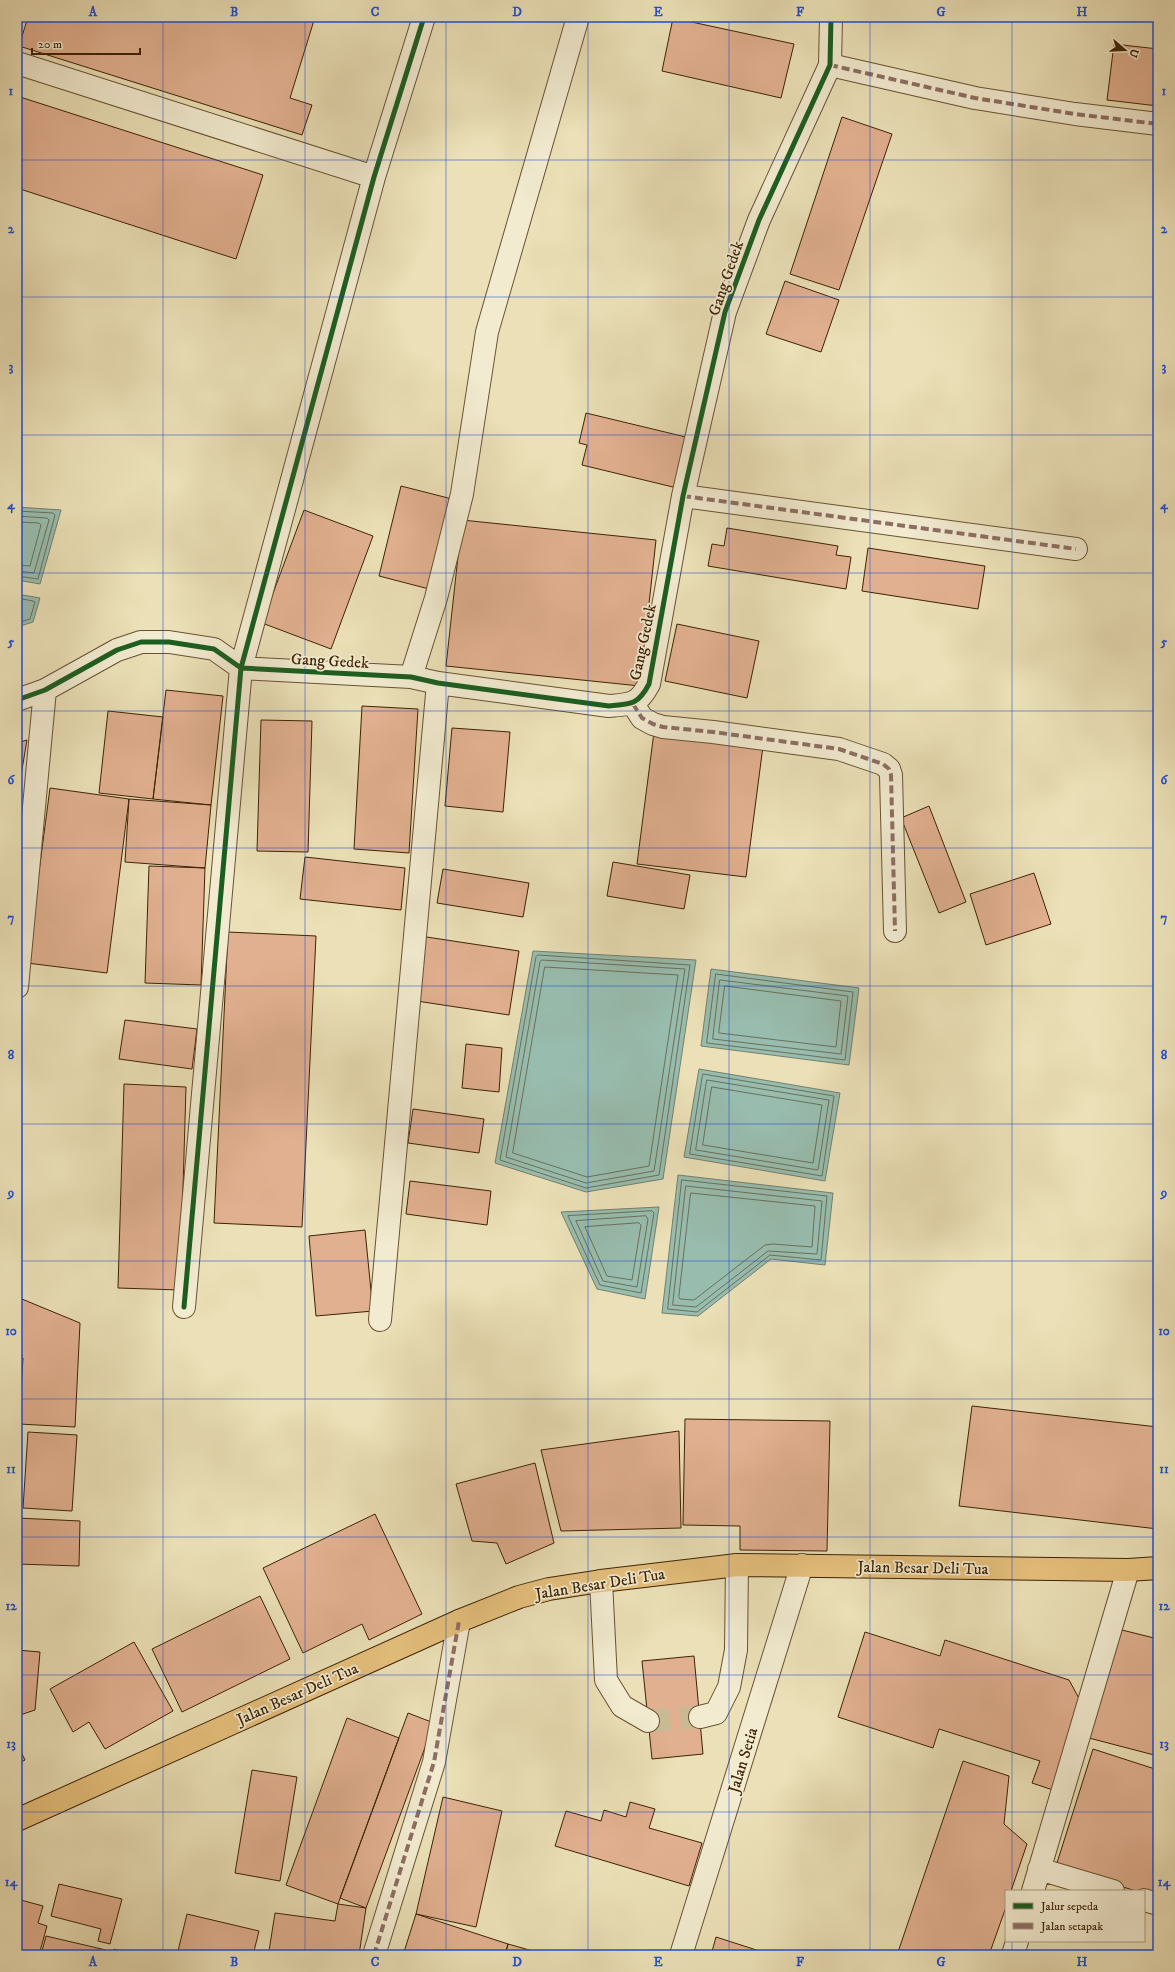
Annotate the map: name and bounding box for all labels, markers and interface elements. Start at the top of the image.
text: A [88,4,98,20]
text: B [230,4,238,20]
text: C [371,4,380,20]
text: D [512,4,522,20]
text: E [653,4,663,20]
text: F [796,4,805,20]
text: G [936,4,946,20]
text: H [1077,4,1088,20]
scale bar [32,30,140,56]
north arrow [1105,30,1145,70]
text: 20 m [38,37,62,52]
text: U [1125,47,1142,60]
text: 1 [9,83,14,99]
text: 1 [1162,83,1167,99]
text: 2 [8,221,15,237]
text: 2 [1161,221,1168,237]
street label: Gang Gedek [704,238,748,318]
text: 3 [9,359,14,375]
text: 3 [1162,359,1167,375]
text: 4 [6,497,15,514]
text: 4 [1159,497,1168,514]
street label: Gang Gedek [625,602,661,682]
text: 5 [7,634,15,650]
text: 5 [1160,634,1168,650]
street label: Gang Gedek [291,649,369,673]
text: 6 [8,772,16,788]
text: 6 [1161,772,1169,788]
text: 7 [8,910,15,926]
text: 7 [1161,910,1168,926]
text: 8 [8,1047,15,1063]
text: 8 [1161,1047,1168,1063]
text: 9 [7,1185,14,1201]
text: 9 [1160,1185,1167,1201]
text: 10 [5,1323,17,1339]
text: 10 [1158,1323,1170,1339]
text: 11 [6,1461,16,1477]
text: 11 [1159,1461,1169,1477]
street label: Jalan Besar Deli Tua [855,1557,989,1579]
street label: Jalan Besar Deli Tua [532,1564,667,1604]
text: 12 [5,1598,17,1614]
text: 12 [1158,1598,1170,1614]
street label: Jalan Besar Deli Tua [232,1658,361,1730]
street label: Jalan Setia [723,1725,762,1797]
text: 13 [6,1736,16,1752]
text: 13 [1159,1736,1169,1752]
text: 14 [5,1874,18,1891]
text: 14 [1158,1874,1171,1891]
legend [1005,1890,1145,1942]
text: Jalur sepeda [1040,1899,1099,1914]
text: Jalan setapak [1040,1919,1103,1934]
text: A [88,1954,98,1970]
text: B [230,1954,238,1970]
text: C [371,1954,380,1970]
text: D [512,1954,522,1970]
text: E [653,1954,663,1970]
text: F [796,1954,805,1970]
text: G [936,1954,946,1970]
text: H [1077,1954,1088,1970]

